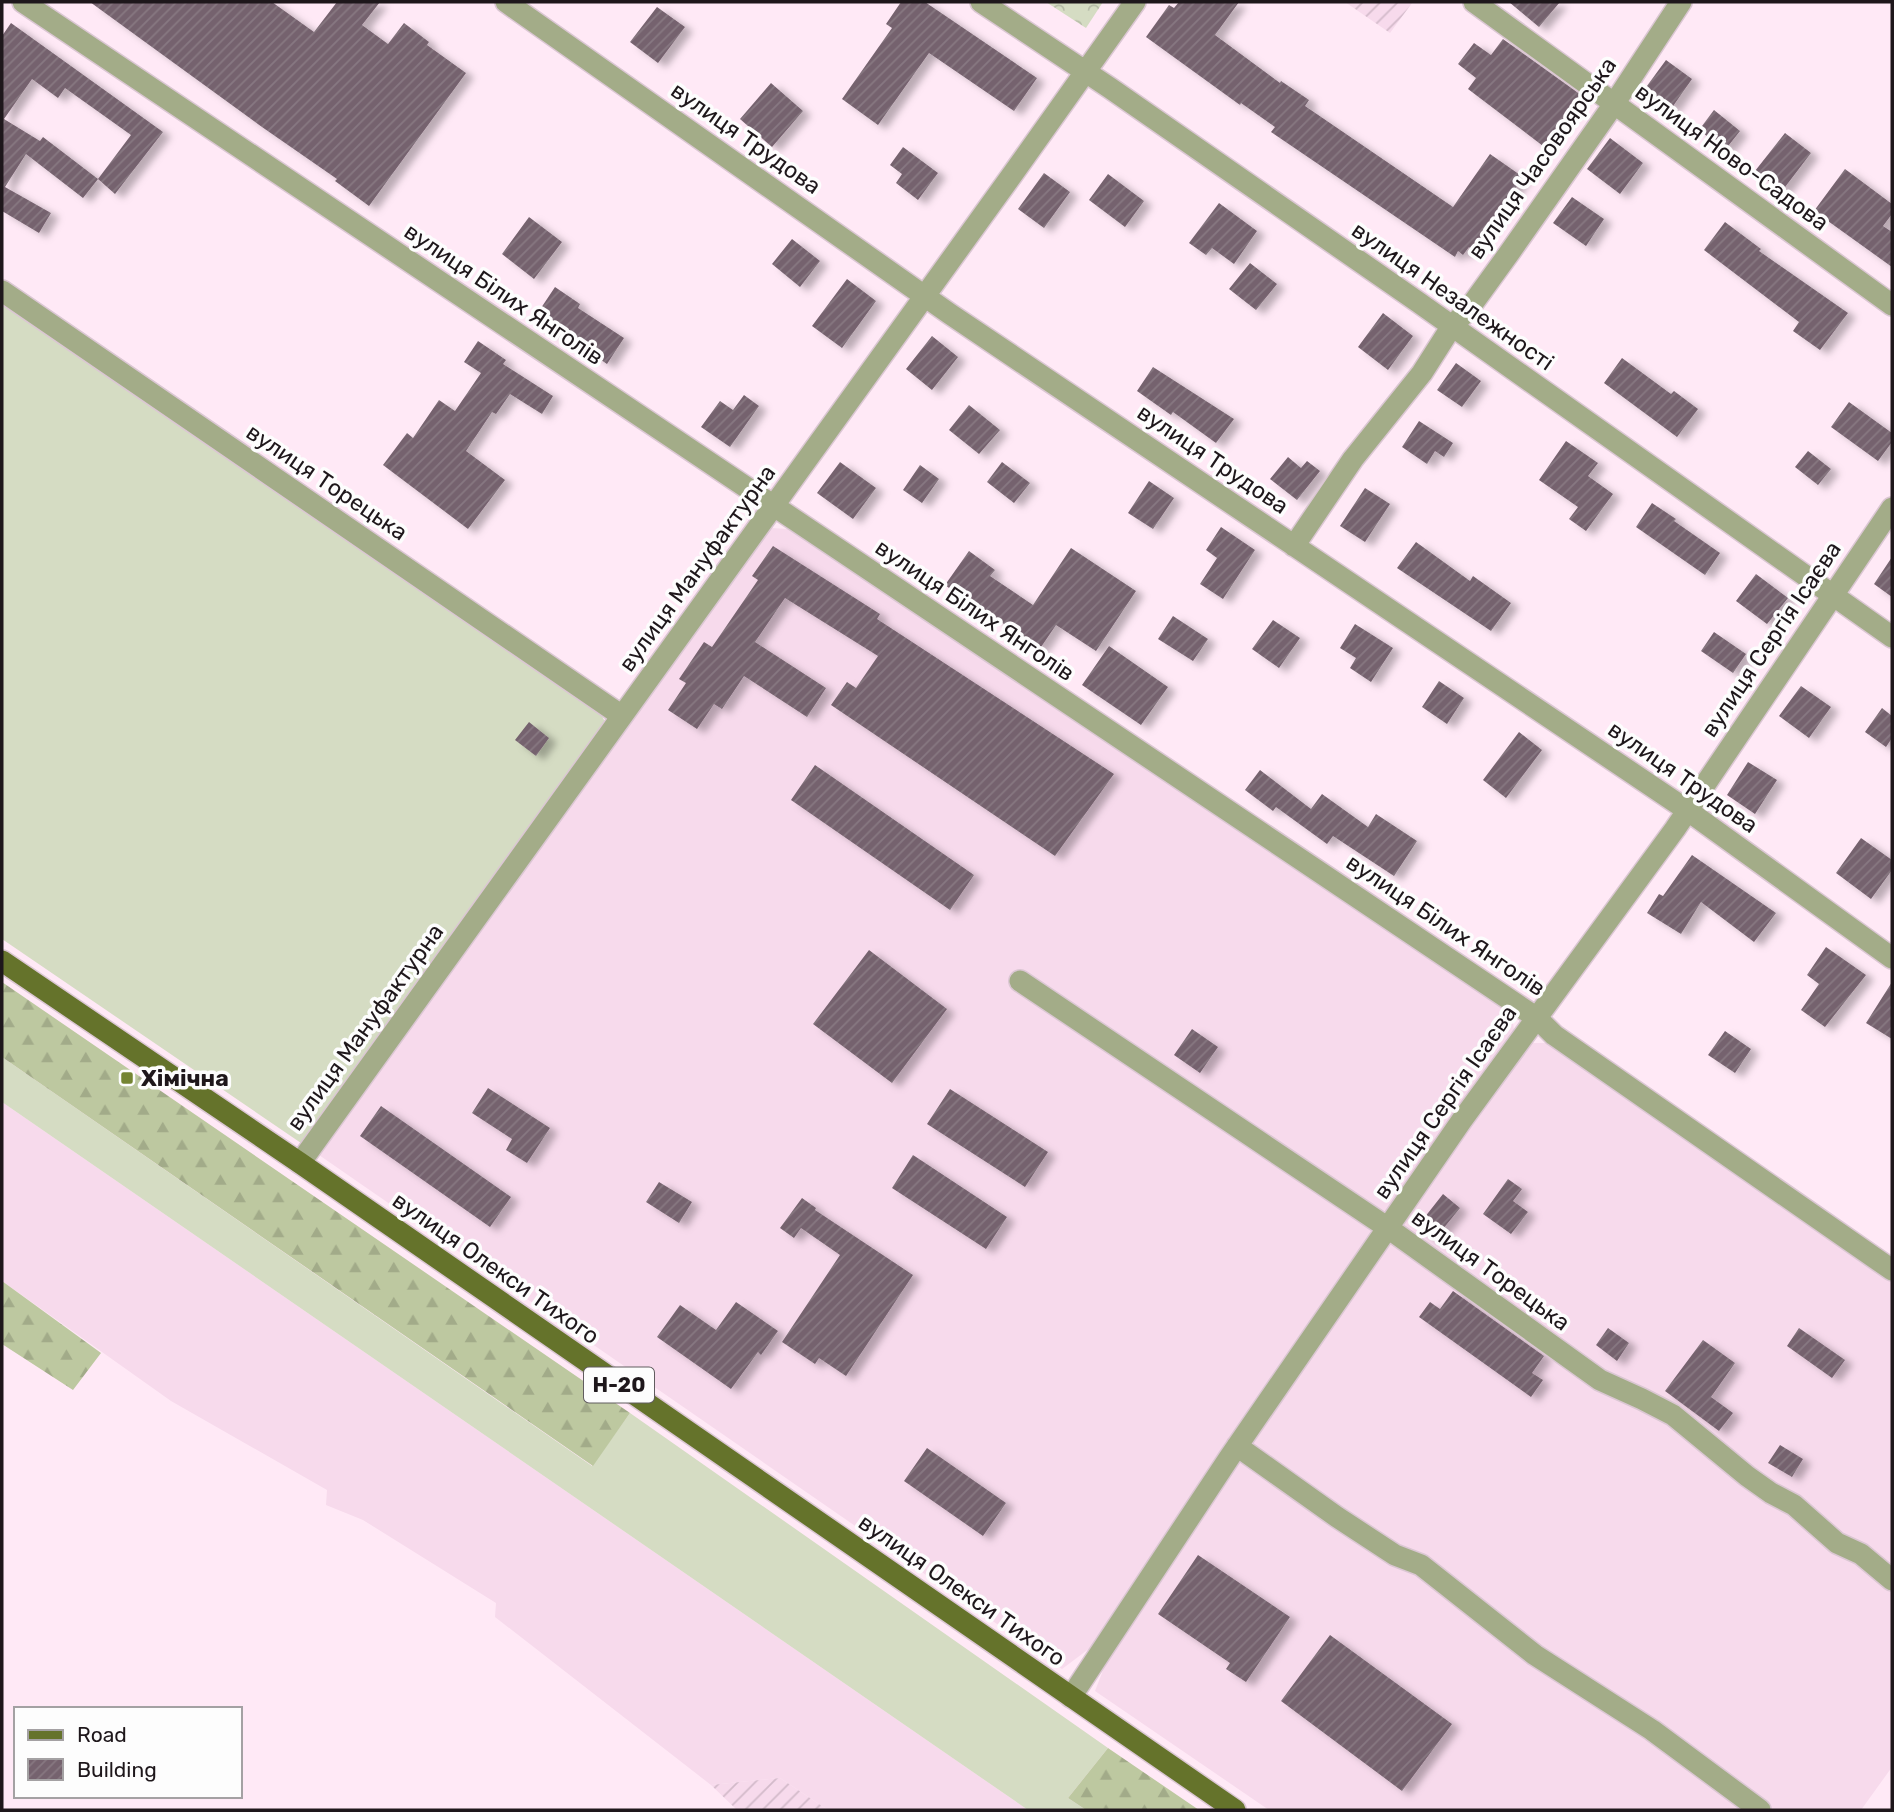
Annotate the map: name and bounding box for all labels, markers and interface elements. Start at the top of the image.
street label: вулиця Часовоярська [1462,52,1622,264]
street label: вулиця Трудова [666,76,826,200]
street label: вулиця Ново-Садова [1630,77,1834,237]
street label: вулиця Незалежності [1347,216,1559,376]
street label: вулиця Білих Янголів [399,217,609,371]
street label: вулиця Трудова [1132,398,1294,520]
street label: вулиця Торецька [241,418,413,546]
street label: вулиця Мануфактурна [613,459,781,677]
street label: вулиця Білих Янголів [870,533,1080,687]
street label: вулиця Сергія Ісаєва [1695,536,1847,742]
street label: вулиця Трудова [1603,715,1763,839]
street label: вулиця Білих Янголів [1341,848,1551,1002]
street label: вулиця Мануфактурна [281,918,449,1136]
street label: вулиця Сергія Ісаєва [1368,1000,1522,1204]
place label: Хімічна [141,1064,229,1092]
marker: Хімічна [119,1070,135,1086]
street label: вулиця Олекси Тихого [387,1186,605,1350]
street label: вулиця Торецька [1407,1203,1575,1337]
road number: Н-20 [584,1368,654,1402]
street label: вулиця Олекси Тихого [853,1508,1071,1672]
legend [14,1707,242,1798]
text: Road [77,1722,127,1747]
text: Building [77,1757,157,1782]

